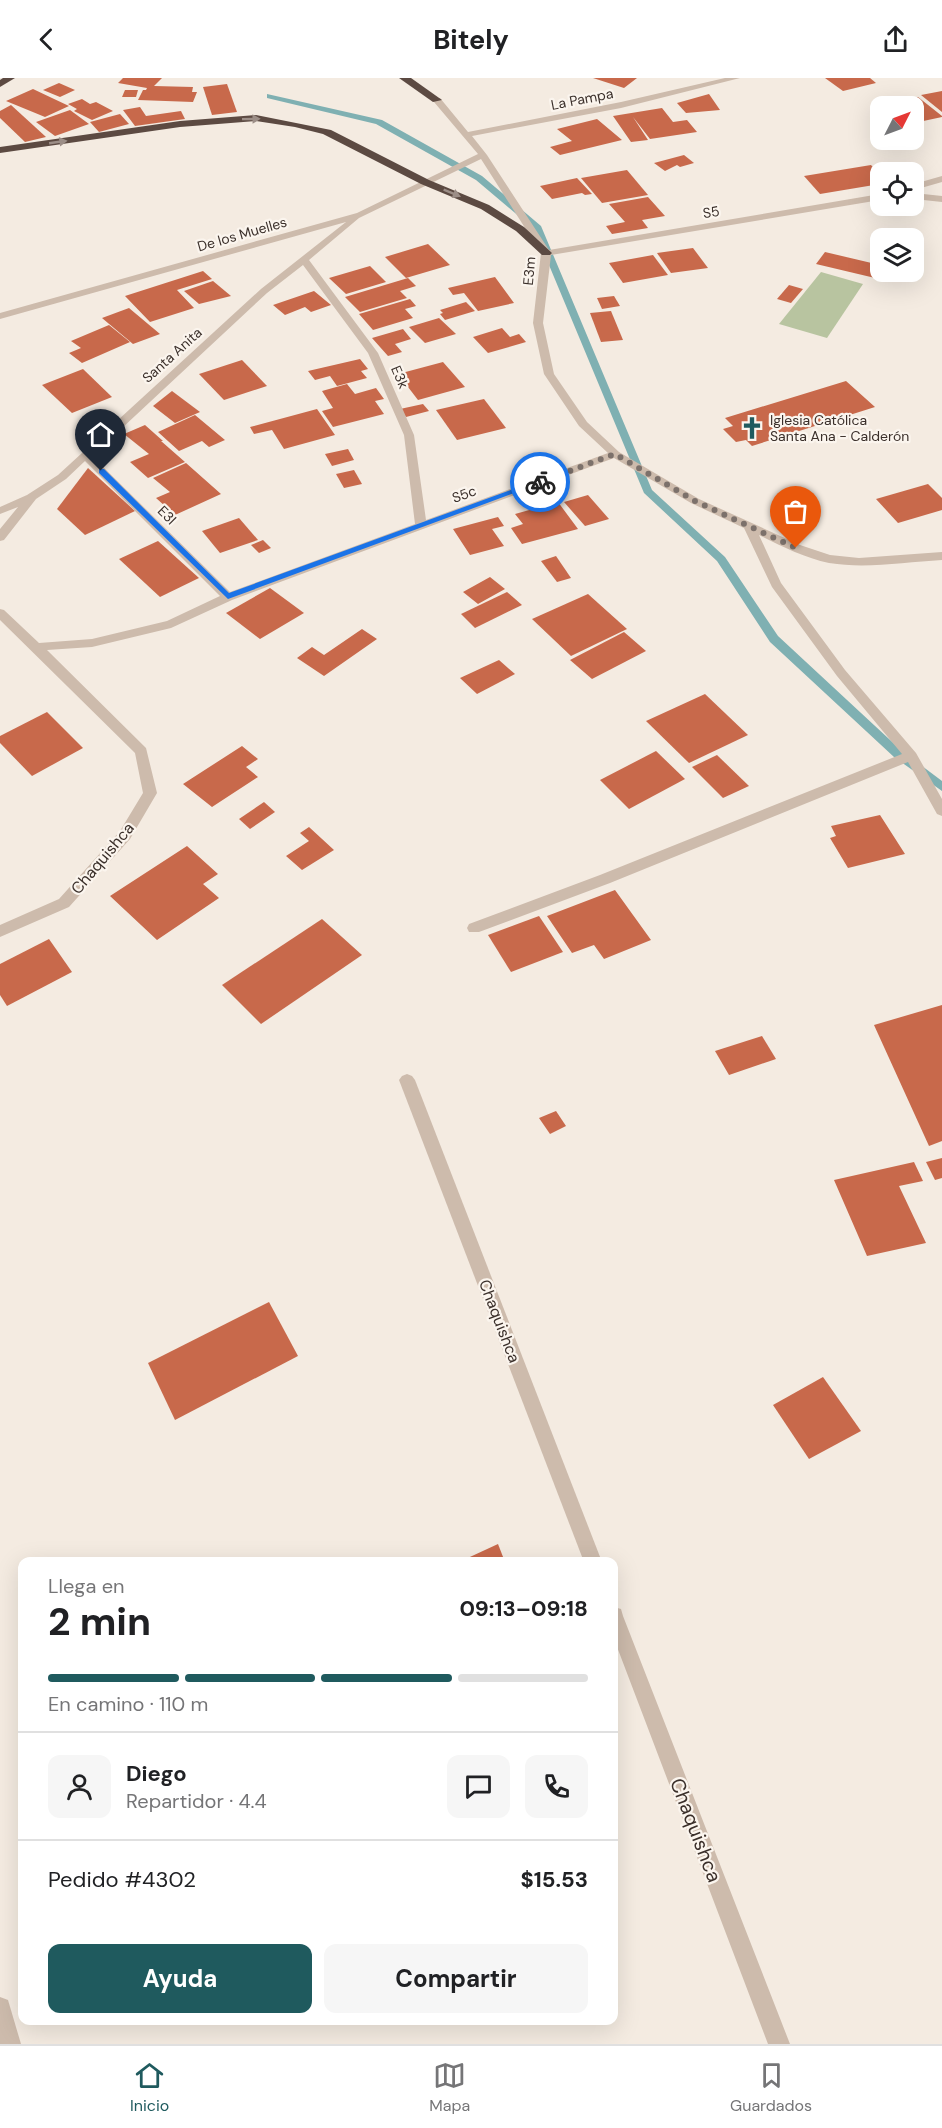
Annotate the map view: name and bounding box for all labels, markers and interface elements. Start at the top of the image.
text: Bitely [433,22,509,57]
icon: back [30,23,63,56]
icon: share [879,23,912,56]
street label: La Pampa [549,84,615,114]
north arrow [870,96,924,150]
map controls [870,96,924,282]
one-way arrow [242,114,261,124]
one-way arrow [49,137,68,146]
button: locate [870,162,924,216]
one-way arrow [443,188,461,198]
street label: S5 [701,202,721,222]
street label: De los Muelles [195,213,289,255]
button: layers [870,228,924,282]
street label: E3m [519,256,539,286]
street label: Santa Anita [138,323,206,387]
street label: E3k [387,363,413,391]
pin [75,409,126,471]
place label: Iglesia Católica Santa Ana - Calderón [770,411,909,445]
church icon: Iglesia Católica Santa Ana - Calderón [739,415,765,441]
icon: home [84,418,117,451]
courier [510,452,570,512]
icon: bike [524,466,557,499]
street label: S5c [449,481,479,507]
pin [770,486,821,548]
icon: bag [779,495,812,528]
street label: E3l [154,502,180,528]
street label: Chaquishca [66,818,139,899]
street label: Chaquishca [474,1277,525,1366]
text: Llega en [48,1573,125,1599]
text: 09:13–09:18 [459,1594,588,1623]
text: 2 min [48,1596,151,1647]
text: En camino · 110 m [48,1691,208,1717]
button: person [48,1755,111,1818]
button: chat [447,1755,510,1818]
button: phone [525,1755,588,1818]
text: Diego [126,1759,187,1788]
street label: Chaquishca [664,1774,728,1886]
text: Repartidor · 4.4 [126,1788,267,1814]
text: Pedido #4302 [48,1865,196,1894]
text: $15.53 [521,1865,588,1894]
button: Ayuda [48,1944,312,2013]
button: Compartir [324,1944,588,2013]
tab: Inicio [130,2059,169,2116]
tab: Mapa [429,2059,470,2116]
tab: Guardados [730,2059,812,2116]

